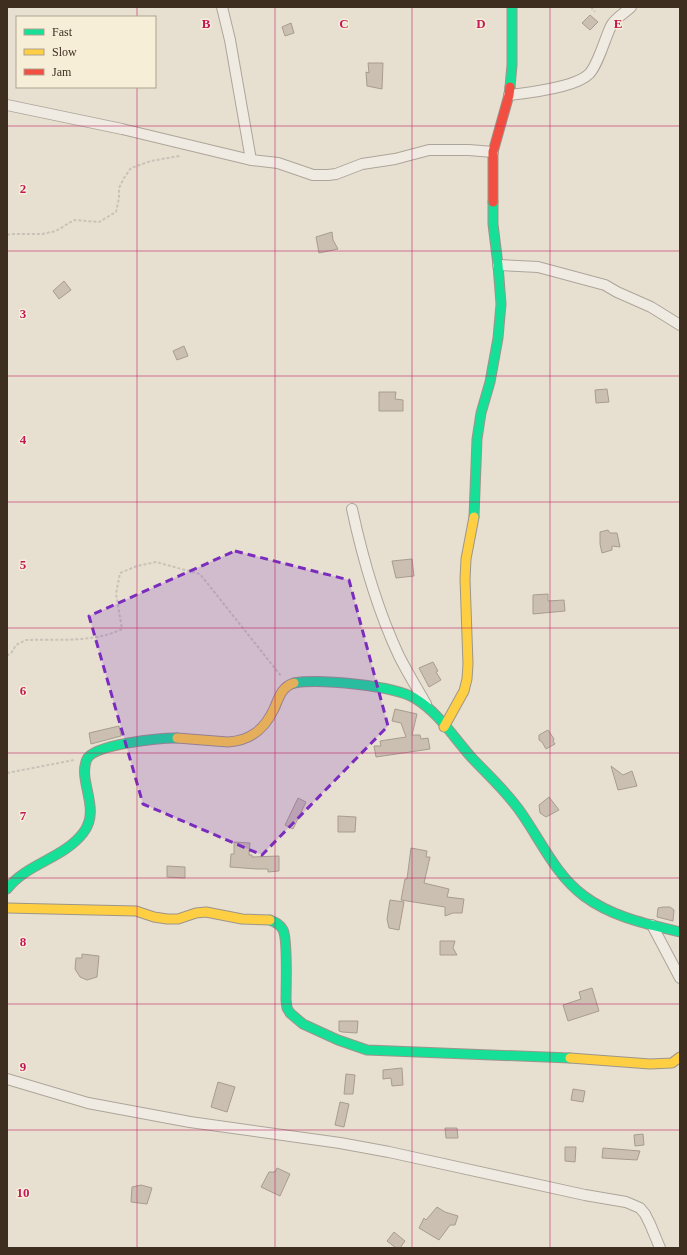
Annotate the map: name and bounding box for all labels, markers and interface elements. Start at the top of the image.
legend [16,16,156,88]
text: B [202,16,211,31]
text: C [339,16,349,31]
text: D [476,16,486,31]
text: E [614,16,622,31]
text: Fast [52,25,73,39]
text: Slow [52,45,77,59]
text: Jam [52,65,72,79]
text: 2 [20,181,26,196]
text: 3 [20,306,27,321]
text: 4 [20,432,27,447]
text: 5 [20,557,27,572]
text: 6 [20,683,27,698]
text: 7 [20,808,27,823]
text: 8 [20,934,27,949]
text: 9 [20,1059,27,1074]
text: 10 [17,1185,30,1200]

